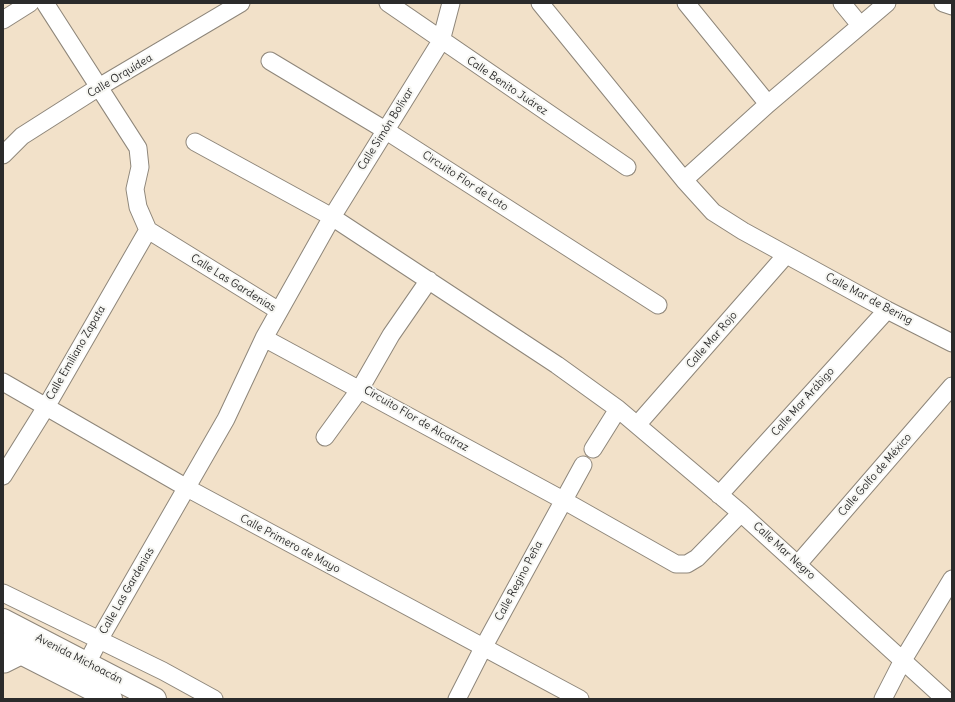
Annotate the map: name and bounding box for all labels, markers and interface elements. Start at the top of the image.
street label: Calle Orquídea [85,51,155,101]
street label: Calle Benito Juárez [464,54,550,118]
street label: Calle Simón Bolívar [355,85,417,173]
street label: Circuito Flor de Loto [420,148,510,214]
street label: Calle Las Gardenias [188,251,278,315]
street label: Calle Mar de Bering [823,270,915,328]
street label: Calle Emiliano Zapata [44,304,108,402]
street label: Calle Mar Rojo [684,309,740,371]
street label: Calle Mar Arábigo [769,365,837,439]
street label: Circuito Flor de Alcatraz [361,384,471,454]
street label: Calle Golfo de México [836,431,914,519]
street label: Calle Primero de Mayo [238,512,342,576]
street label: Calle Mar Negro [750,520,818,582]
street label: Calle Regino Peña [492,539,546,623]
street label: Calle Las Gardenias [97,545,157,637]
street label: Avenida Michoacán [33,631,125,687]

